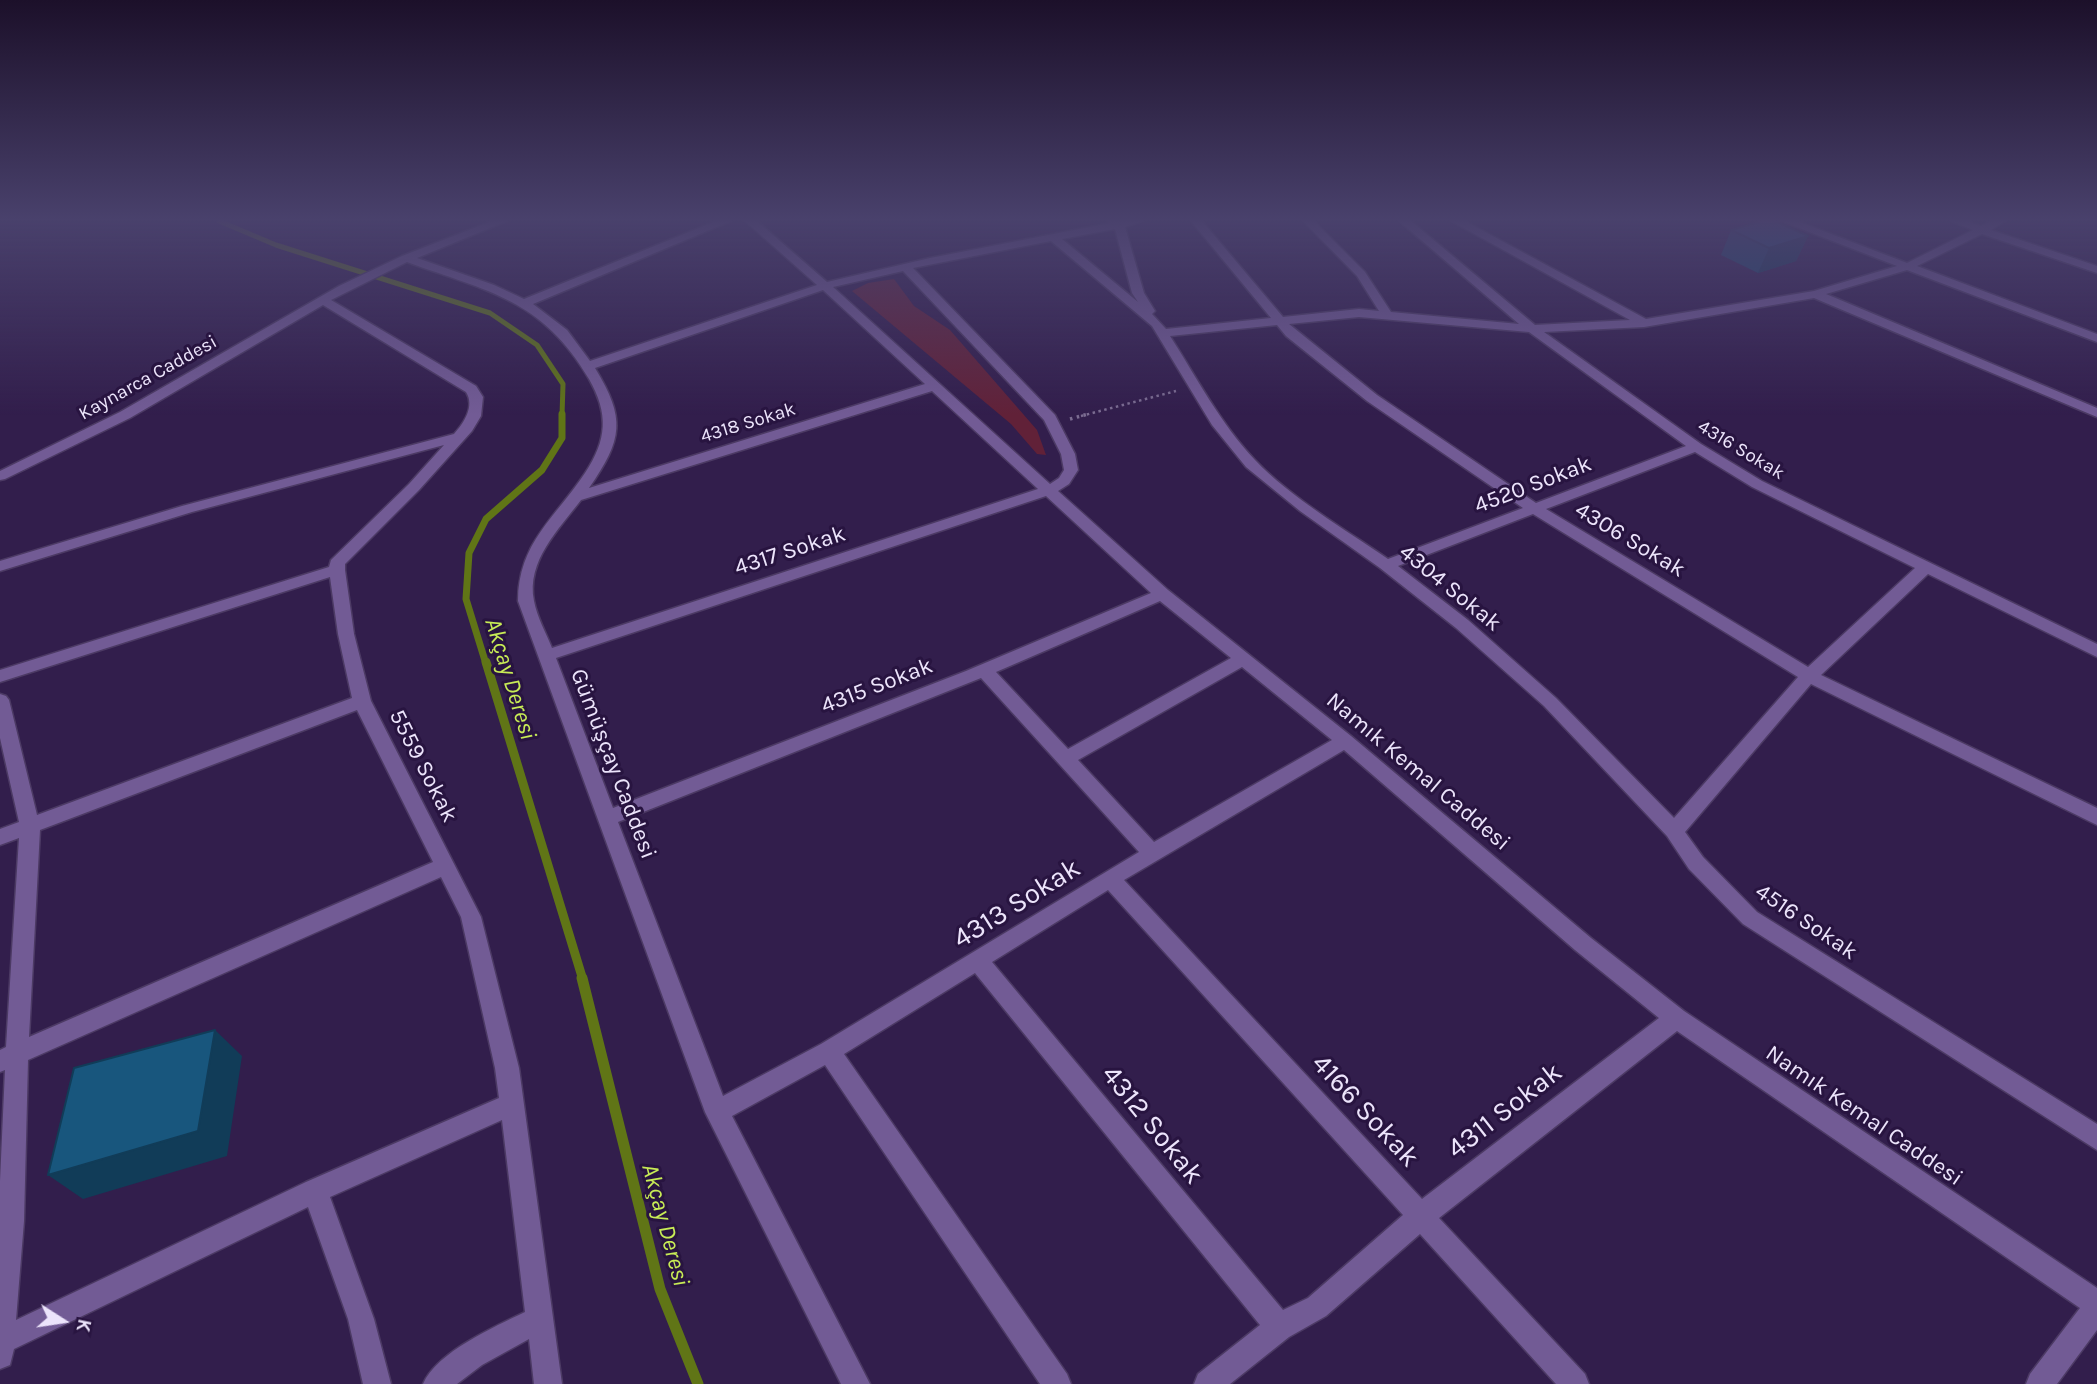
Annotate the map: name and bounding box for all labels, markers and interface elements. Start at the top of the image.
street label: Kaynarca Caddesi [75,331,221,425]
street label: 4318 Sokak [698,398,798,448]
street label: 4316 Sokak [1693,415,1789,485]
street label: 4520 Sokak [1470,450,1596,520]
street label: 4306 Sokak [1570,496,1690,584]
street label: 4317 Sokak [731,520,849,582]
street label: 4304 Sokak [1393,538,1507,638]
water label: Akçay Deresi [478,615,542,743]
street label: 4315 Sokak [817,652,937,720]
street label: Gümüşçay Caddesi [564,665,662,863]
street label: Namık Kemal Caddesi [1320,687,1516,857]
street label: 5559 Sokak [383,705,463,827]
street label: 4313 Sokak [947,852,1087,956]
street label: 4516 Sokak [1750,878,1862,966]
street label: Namık Kemal Caddesi [1760,1040,1968,1192]
street label: 4166 Sokak [1304,1047,1426,1175]
street label: 4311 Sokak [1441,1056,1569,1166]
street label: 4312 Sokak [1094,1059,1210,1191]
water label: Akçay Deresi [635,1160,695,1290]
north arrow [28,1286,98,1356]
text: K [71,1317,96,1334]

